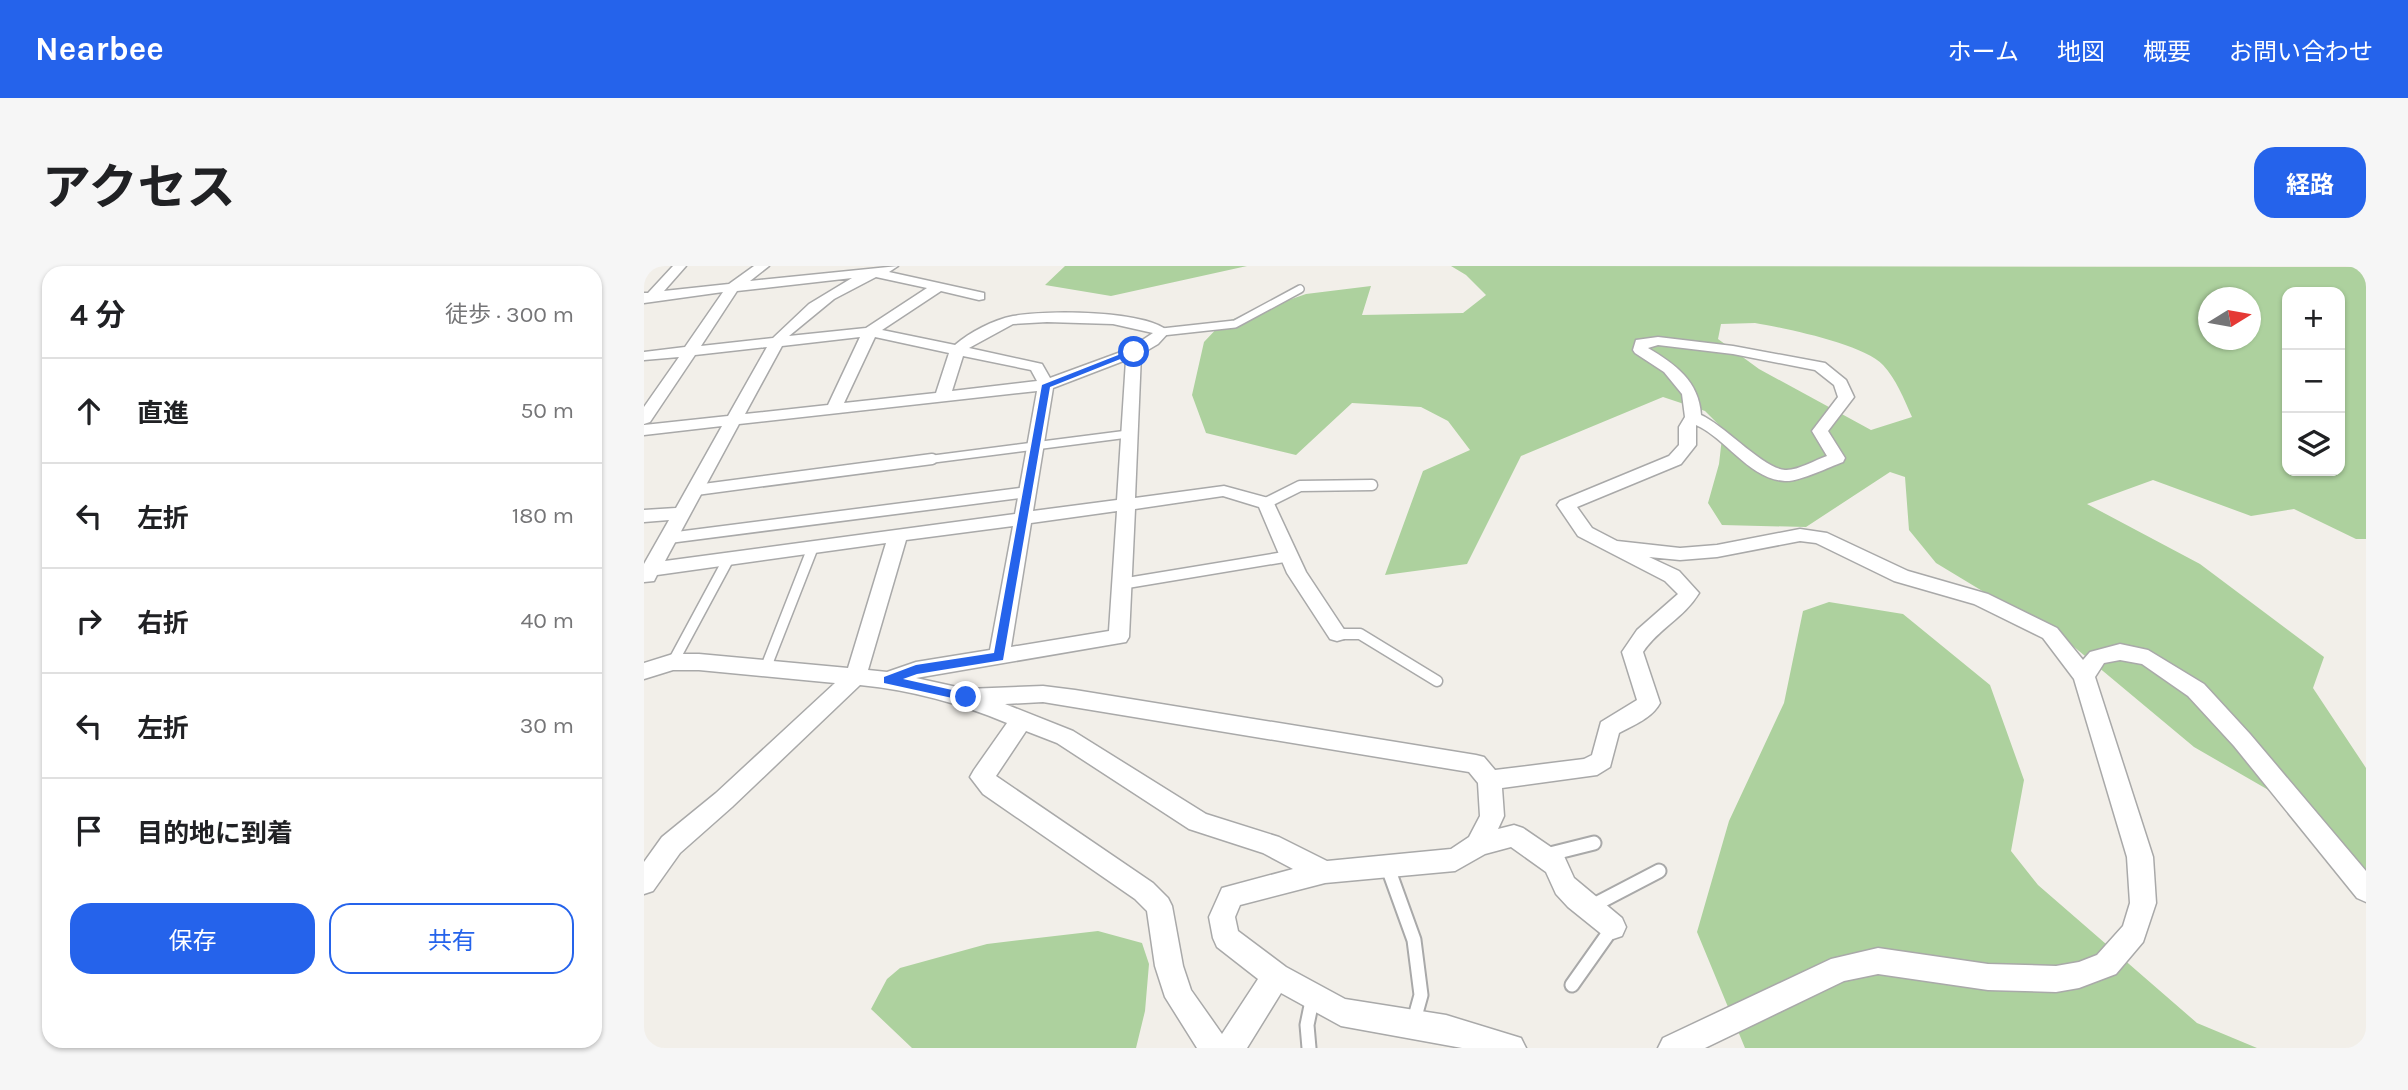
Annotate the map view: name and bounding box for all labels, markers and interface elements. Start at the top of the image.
text: Nearbee [35,30,164,68]
text: ホーム [1948,38,2019,66]
text: 地図 [2057,38,2105,66]
text: 概要 [2143,38,2191,66]
text: お問い合わせ [2229,38,2373,66]
button: 経路 [2254,147,2366,218]
text: アクセス [42,159,236,216]
north arrow [2198,287,2261,350]
map controls [2282,287,2345,476]
button: + [2282,287,2345,350]
text: 4 分 [70,297,125,333]
text: 徒歩 · 300 m [445,301,574,328]
route start [1118,336,1149,367]
button: − [2282,350,2345,413]
icon: ahead [70,392,108,430]
text: 50 m [520,397,574,424]
text: 直進 [137,398,189,429]
button: layers [2282,413,2345,476]
icon: left [70,497,108,535]
text: 180 m [512,502,574,529]
text: 左折 [137,503,189,534]
icon: right [70,602,108,640]
text: 40 m [521,607,574,634]
text: 右折 [137,608,189,639]
route end [950,681,981,712]
icon: left [70,707,108,745]
text: 30 m [520,712,574,739]
text: 左折 [137,713,189,744]
icon: arrive [70,812,108,850]
text: 目的地に到着 [137,818,293,849]
button: 保存 [70,903,315,974]
button: 共有 [329,903,574,974]

